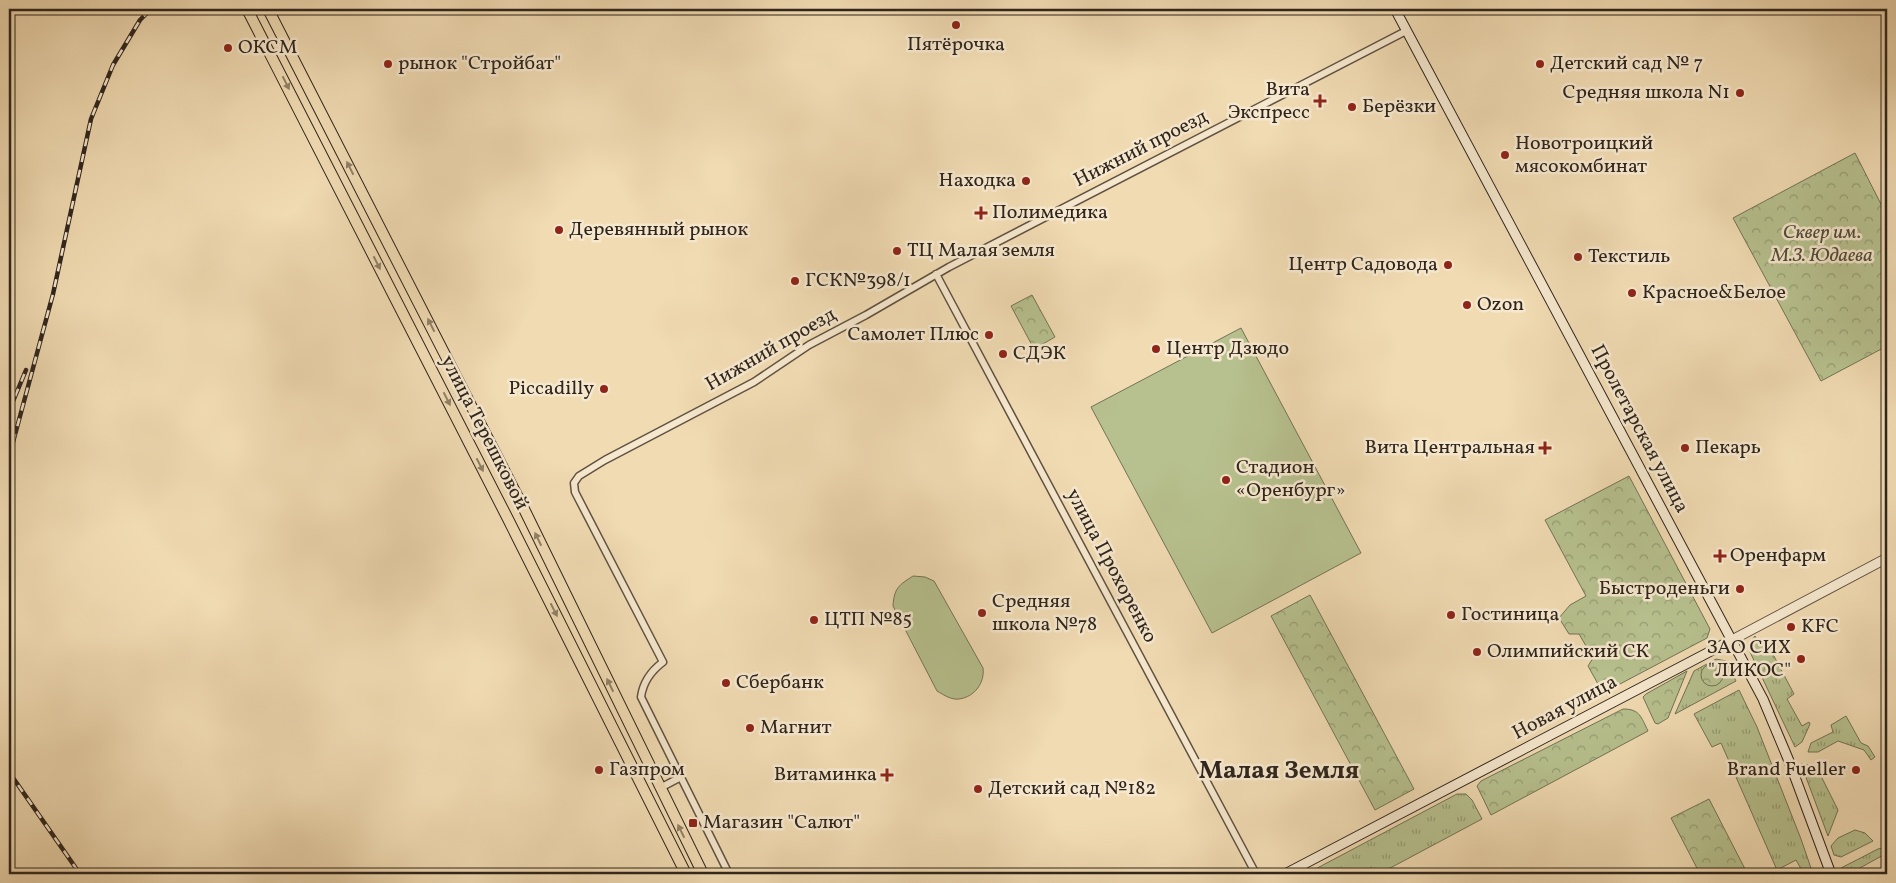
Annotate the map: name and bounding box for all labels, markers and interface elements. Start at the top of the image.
marker: Пятёрочка [950,19,962,31]
place label: Пятёрочка [907,31,1005,59]
place label: ОКСМ [238,34,297,62]
marker: ОКСМ [222,42,234,54]
place label: рынок "Стройбат" [398,50,561,78]
place label: Детский сад № 7 [1550,50,1703,78]
marker: рынок "Стройбат" [382,58,394,70]
marker: Детский сад № 7 [1534,58,1546,70]
one-way arrow [282,76,290,91]
place label: Вита Экспресс [1228,76,1310,127]
place label: Средняя школа N1 [1563,79,1730,107]
marker: Средняя школа N1 [1734,87,1746,99]
place label: Берёзки [1362,93,1436,121]
marker: Вита Экспресс [1314,95,1326,107]
marker: Берёзки [1346,101,1358,113]
street label: Нижний проезд [1069,103,1213,195]
place label: Новотроицкий мясокомбинат [1515,130,1653,181]
marker: Новотроицкий мясокомбинат [1499,149,1511,161]
one-way arrow [346,160,354,175]
place label: Находка [939,167,1016,195]
marker: Находка [1020,175,1032,187]
place label: Полимедика [992,199,1108,227]
marker: Полимедика [974,206,988,220]
place label: Деревянный рынок [569,216,748,244]
park label: Сквер им. М.З. Юдаева [1770,219,1873,270]
marker: Деревянный рынок [553,224,565,236]
place label: ТЦ Малая земля [907,237,1055,265]
place label: Текстиль [1588,243,1670,271]
marker: ТЦ Малая земля [891,245,903,257]
place label: Центр Садовода [1288,251,1438,279]
marker: Текстиль [1572,251,1584,263]
one-way arrow [373,256,381,270]
marker: Центр Садовода [1442,259,1454,271]
place label: ГСК№398/1 [805,267,911,295]
marker: ГСК№398/1 [789,275,801,287]
place label: Красное&Белое [1642,279,1786,307]
marker: Красное&Белое [1626,287,1638,299]
place label: Ozon [1477,291,1524,319]
marker: Ozon [1461,299,1473,311]
street label: Нижний проезд [700,301,842,399]
one-way arrow [427,318,435,332]
place label: Самолет Плюс [848,321,979,349]
marker: Самолет Плюс [983,329,995,341]
place label: Центр Дзюдо [1166,335,1289,363]
place label: СДЭК [1013,340,1066,368]
street label: Пролетарская улица [1583,340,1695,518]
marker: Центр Дзюдо [1150,343,1162,355]
marker: СДЭК [997,348,1009,360]
street label: улица Терешковой [433,351,535,515]
place label: Piccadilly [508,375,594,403]
marker: Piccadilly [598,383,610,395]
one-way arrow [443,392,451,406]
place label: Вита Центральная [1365,434,1535,462]
place label: Пекарь [1695,434,1761,462]
marker: Вита Центральная [1539,442,1551,454]
marker: Пекарь [1679,442,1691,454]
place label: Стадион «Оренбург» [1236,454,1346,505]
one-way arrow [476,457,484,472]
marker: Стадион «Оренбург» [1220,474,1232,486]
street label: улица Прохоренко [1058,484,1164,648]
one-way arrow [534,532,542,546]
place label: Оренфарм [1730,542,1826,570]
marker: Оренфарм [1714,550,1726,562]
place label: Быстроденьги [1599,575,1730,603]
marker: Быстроденьги [1734,583,1746,595]
place label: Средняя школа №78 [992,588,1097,639]
place label: Гостиница [1461,601,1559,629]
one-way arrow [550,603,558,617]
place label: ЦТП №85 [824,606,912,634]
marker: Средняя школа №78 [976,607,988,619]
marker: Гостиница [1445,609,1457,621]
place label: KFC [1801,613,1839,641]
marker: ЦТП №85 [808,614,820,626]
marker: KFC [1785,621,1797,633]
place label: ЗАО СИХ "ЛИКОС" [1706,634,1791,685]
place label: Олимпийский СК [1487,638,1649,666]
marker: Олимпийский СК [1471,646,1483,658]
marker: ЗАО СИХ "ЛИКОС" [1795,653,1807,665]
place label: Сбербанк [736,669,824,697]
street label: Новая улица [1508,669,1623,747]
marker: Сбербанк [720,677,732,689]
one-way arrow [606,678,614,692]
place label: Магнит [760,714,832,742]
marker: Магнит [744,722,756,734]
district label: Малая Земля [1199,754,1359,789]
place label: Газпром [609,756,685,784]
place label: Brand Fueller [1727,756,1846,784]
place label: Витаминка [774,761,877,789]
marker: Газпром [593,764,605,776]
marker: Brand Fueller [1850,764,1862,776]
marker: Витаминка [881,769,893,781]
place label: Детский сад №182 [988,775,1156,803]
marker: Детский сад №182 [972,783,984,795]
place label: Магазин "Салют" [703,809,860,837]
marker: Магазин "Салют" [687,817,699,829]
one-way arrow [677,823,685,838]

